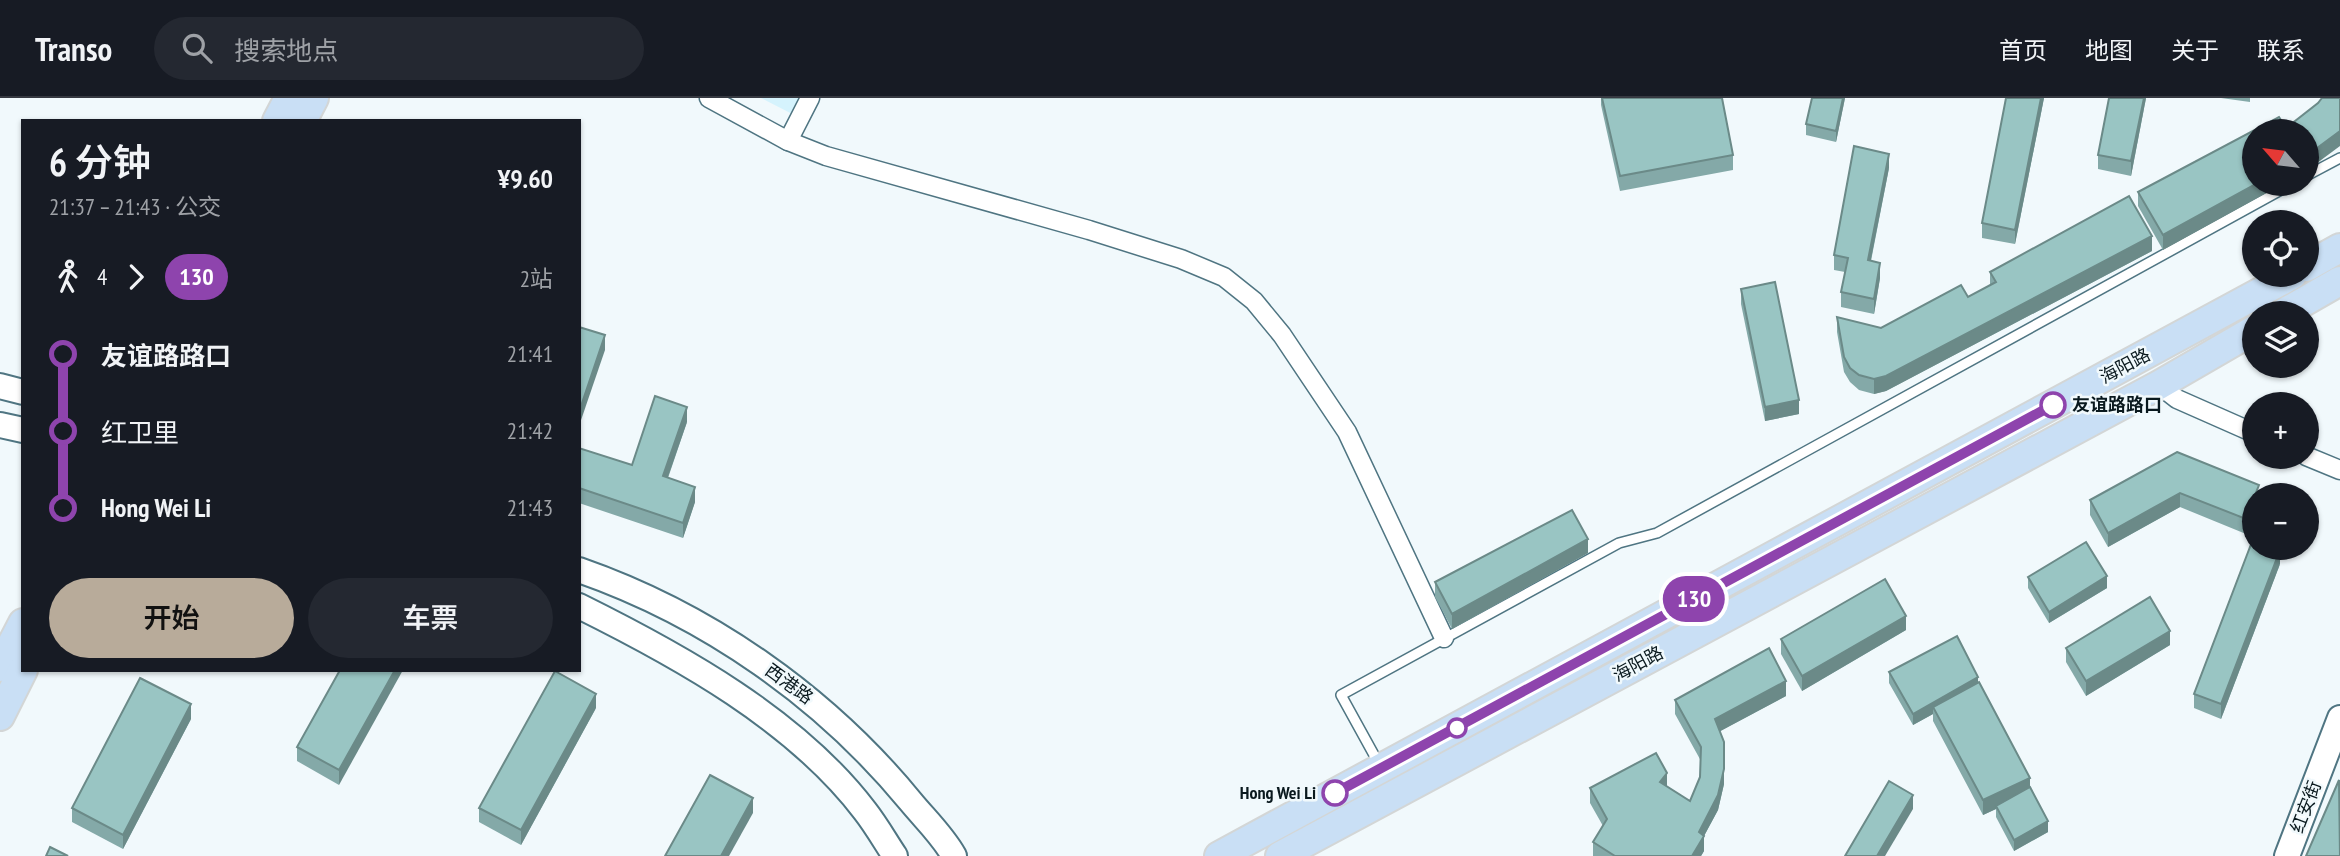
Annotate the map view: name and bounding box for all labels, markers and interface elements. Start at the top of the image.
search box [154,17,644,80]
text: Transo [35,27,112,70]
icon: search [178,29,216,67]
text: 搜索地点 [234,34,338,67]
text: 首页 [1999,35,2047,66]
text: 地图 [2085,35,2133,66]
text: 关于 [2171,35,2219,66]
text: 联系 [2257,35,2305,66]
north arrow [2242,119,2319,196]
map controls [2242,119,2319,560]
text: 6 分钟 [49,137,151,186]
text: ¥9.60 [498,162,553,195]
text: 21:37 – 21:43 · 公交 [49,192,221,221]
button: locate [2242,210,2319,287]
icon: walk [49,258,87,296]
icon: forward [117,258,155,296]
text: 130 [179,261,214,292]
text: 4 [97,262,107,291]
text: 2站 [520,264,553,293]
button: layers [2242,301,2319,378]
text: 友谊路路口 [101,339,231,372]
text: 21:41 [507,339,553,368]
street label: 海阳路 [2096,343,2154,388]
marker: 友谊路路口 [2040,392,2066,418]
button: + [2242,392,2319,469]
place label: 友谊路路口 [2072,393,2162,416]
text: 红卫里 [101,416,179,449]
text: 21:42 [507,416,553,445]
button: − [2242,483,2319,560]
text: Hong Wei Li [101,491,211,524]
text: 21:43 [507,493,553,522]
line badge: 130 [1654,576,1734,622]
button: 开始 [49,578,294,658]
button: 车票 [308,578,553,658]
text: 130 [1677,583,1711,614]
street label: 海阳路 [1609,641,1667,686]
street label: 西港路 [761,658,818,709]
unlabelled marker [1447,718,1467,738]
street label: 红安街 [2285,777,2326,836]
marker: Hong Wei Li [1322,780,1348,806]
place label: Hong Wei Li [1240,781,1316,804]

